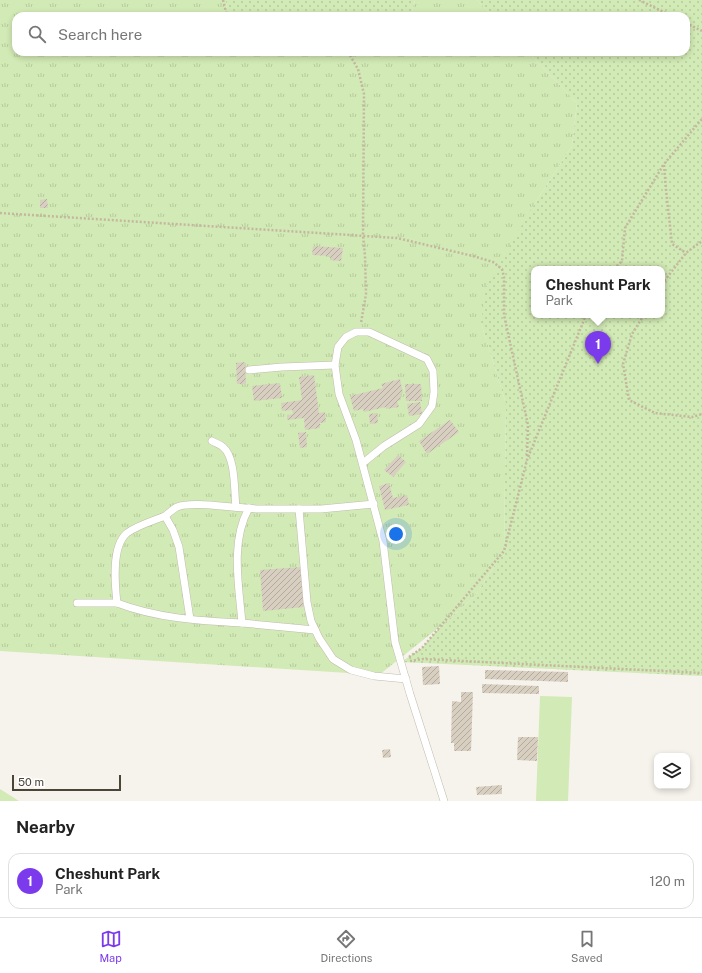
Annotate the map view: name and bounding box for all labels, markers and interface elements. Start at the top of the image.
search box [12,12,690,56]
icon: search [26,23,48,45]
text: Search here [58,26,142,43]
popup [531,266,665,318]
text: Cheshunt Park [545,276,651,293]
text: Park [545,293,573,308]
pin: 1 [585,331,611,364]
your location [386,524,406,544]
map controls [654,753,690,789]
button: layers [654,753,690,789]
scale bar [12,773,121,792]
text: 50 m [18,776,44,788]
text: Nearby [16,817,75,837]
text: Cheshunt Park [55,865,160,882]
text: 1 [27,874,33,889]
text: 120 m [650,874,685,889]
text: Park [55,882,83,897]
tab: Map [99,928,122,964]
tab: Directions [321,928,372,964]
tab: Saved [571,928,603,964]

